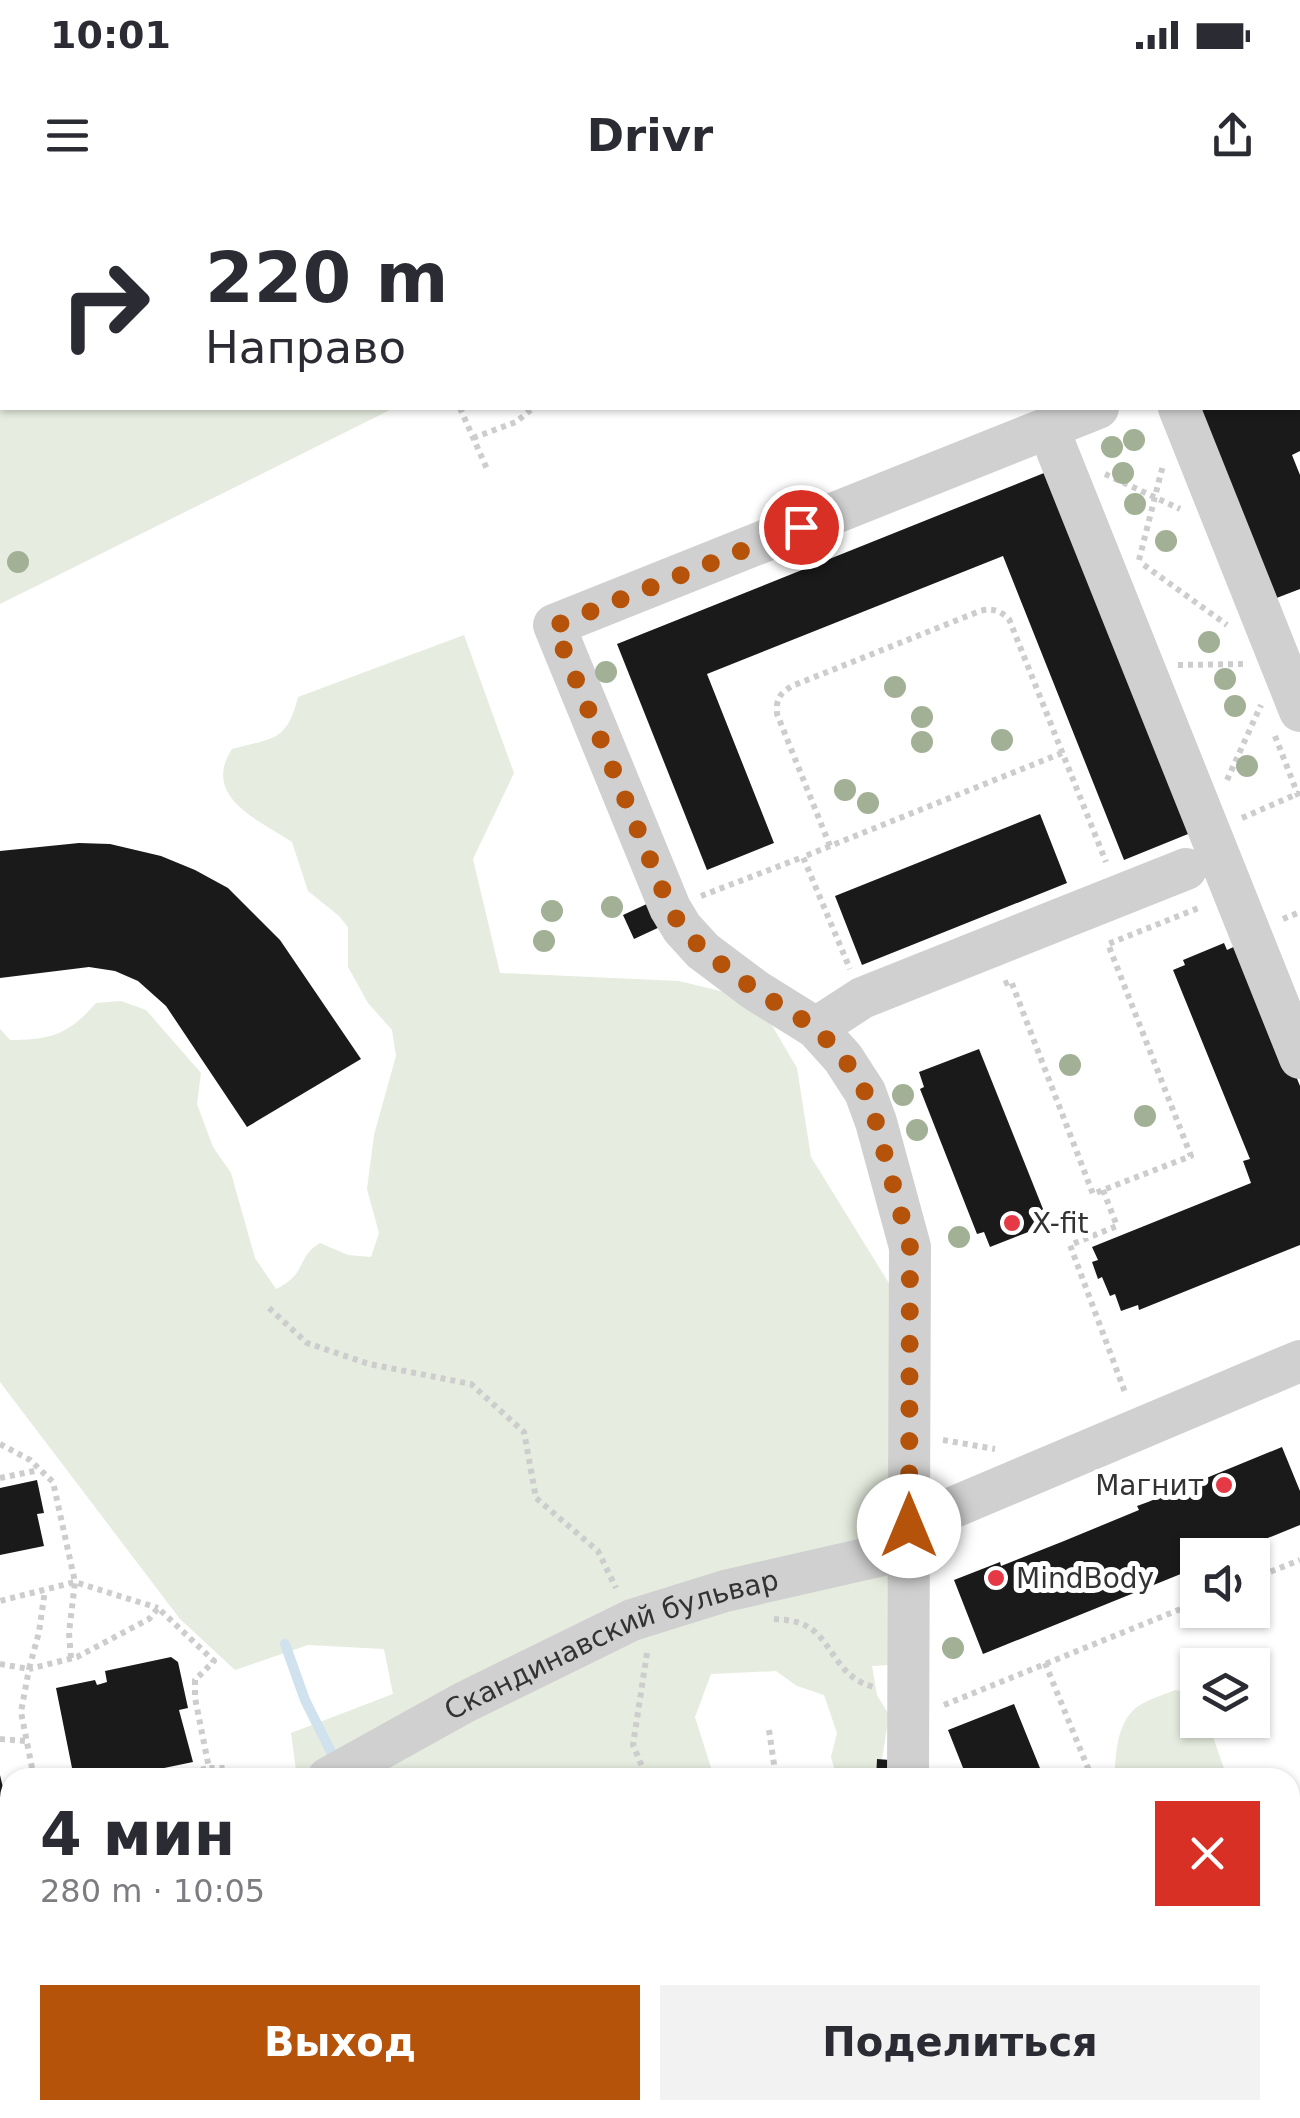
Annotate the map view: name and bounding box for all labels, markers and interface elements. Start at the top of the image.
text: 10:01 [50,13,171,57]
icon: menu [40,108,95,163]
icon: share [1205,108,1260,163]
text: Drivr [587,109,713,162]
text: 220 m [205,237,448,319]
icon: right [40,240,170,370]
text: Направо [205,321,406,374]
pin [759,485,844,570]
icon: arrive [774,500,829,555]
place label: X-fit [1032,1207,1089,1240]
marker: X-fit [1001,1212,1023,1234]
place label: Магнит [1095,1469,1204,1502]
position arrow [857,1474,961,1578]
marker: Магнит [1213,1474,1235,1496]
map controls [1180,1538,1270,1738]
button: sound [1180,1538,1270,1628]
place label: MindBody [1016,1562,1154,1595]
street label: Скандинавский бульвар [438,1563,782,1727]
marker: MindBody [985,1567,1007,1589]
button: layers [1180,1648,1270,1738]
text: 4 мин [40,1799,235,1869]
button: close [1155,1801,1260,1906]
text: 280 m · 10:05 [40,1872,265,1910]
button: Выход [40,1985,640,2100]
button: Поделиться [660,1985,1260,2100]

